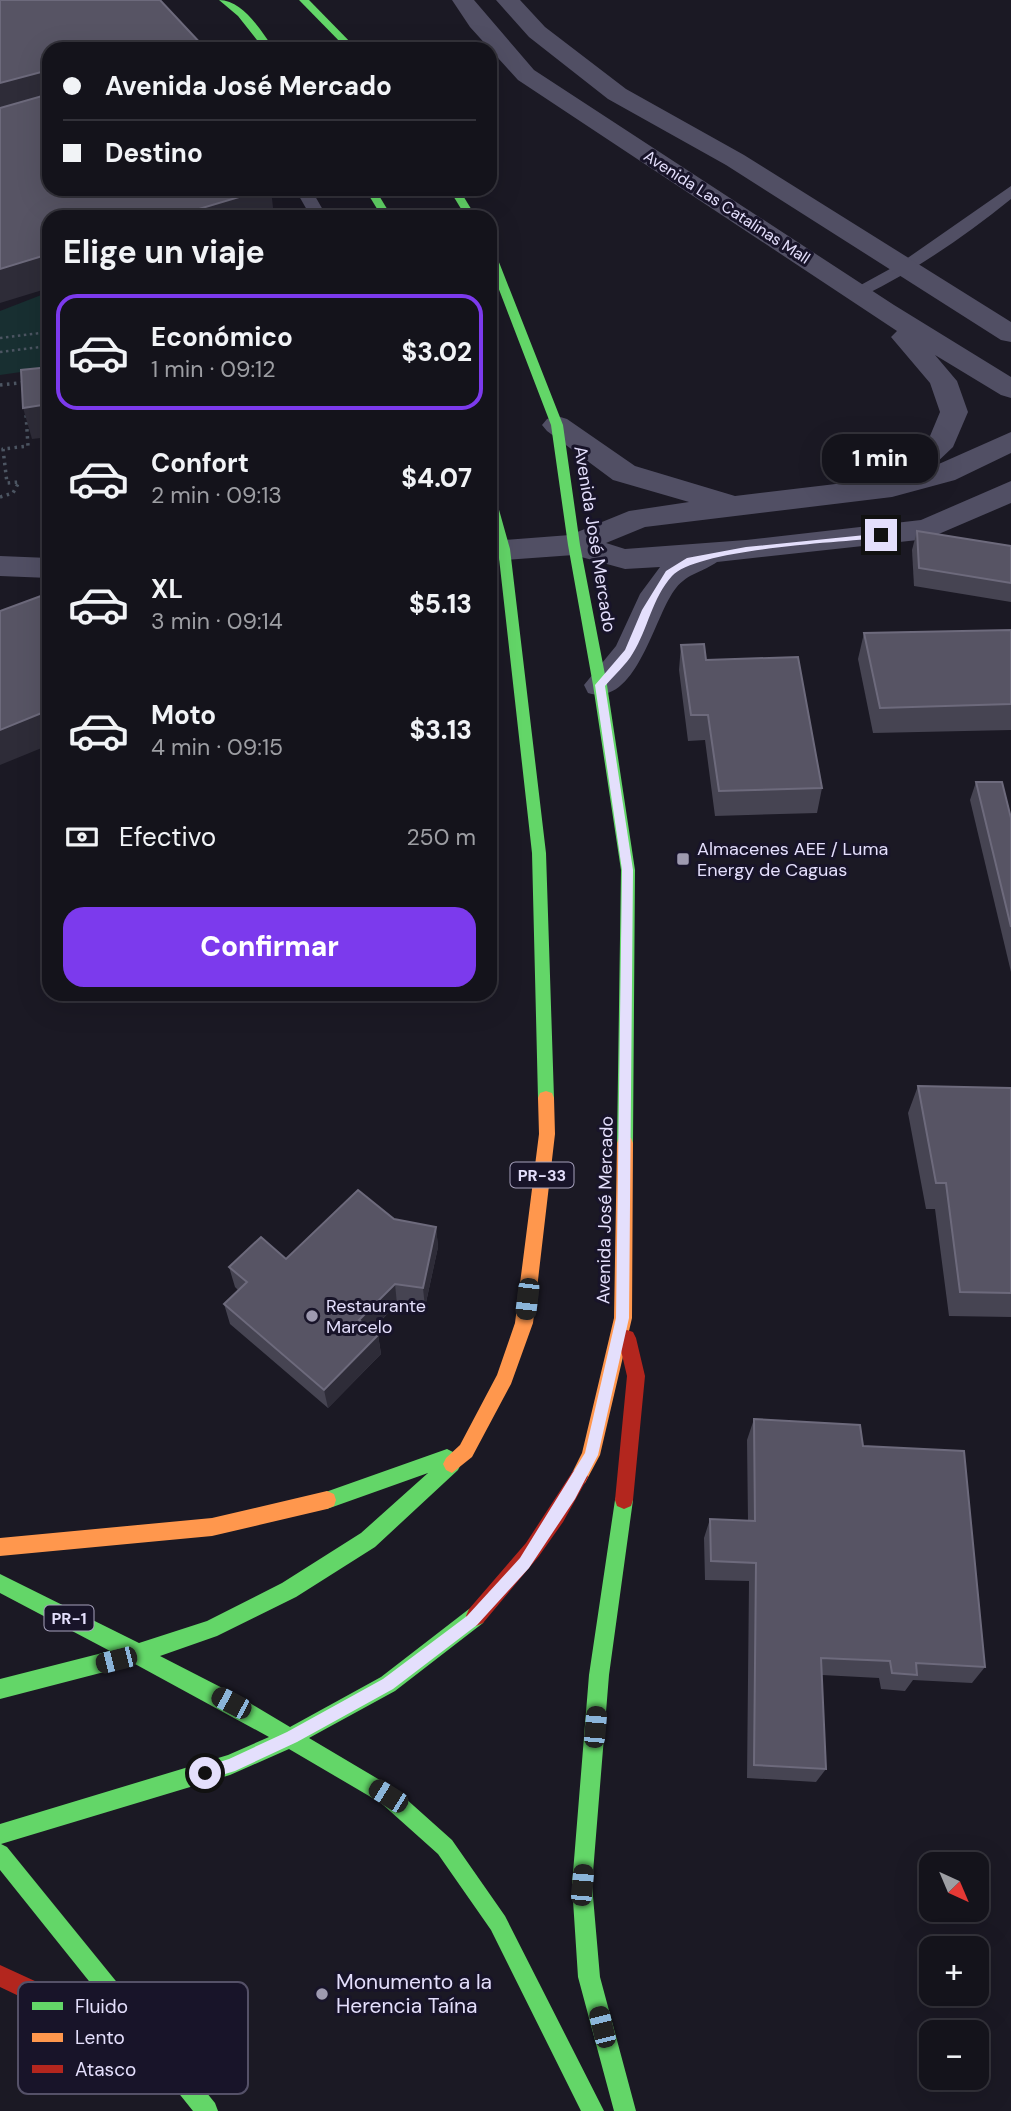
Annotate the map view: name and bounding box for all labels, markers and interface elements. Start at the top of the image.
text: Avenida José Mercado [105,69,392,103]
text: Destino [105,136,203,170]
street label: Avenida Las Catalinas Mall [640,145,814,269]
text: Elige un viaje [63,231,265,273]
text: Económico [151,320,293,354]
icon: car [67,321,130,384]
text: $3.02 [402,335,472,369]
text: 1 min · 09:12 [151,354,276,384]
callout: 1 min [823,434,939,482]
text: 1 min [852,443,908,473]
street label: Avenida José Mercado [568,444,622,634]
text: Confort [151,446,249,480]
icon: car [67,447,130,510]
text: $4.07 [401,461,472,495]
text: 2 min · 09:13 [151,480,282,510]
route end [865,519,897,551]
text: XL [151,572,183,606]
icon: car [67,573,130,636]
text: $5.13 [409,587,472,621]
text: 3 min · 09:14 [151,606,283,636]
text: Moto [151,698,216,732]
icon: car [67,699,130,762]
text: $3.13 [409,713,472,747]
text: 4 min · 09:15 [151,732,283,762]
icon: cash [63,818,101,856]
text: Efectivo [119,820,216,854]
text: 250 m [406,822,476,852]
place label: Almacenes AEE / Luma Energy de Caguas [697,837,888,882]
marker: Almacenes AEE / Luma Energy de Caguas [675,851,691,867]
button: Confirmar [63,907,476,987]
street label: Avenida José Mercado [591,1116,619,1304]
road number: PR-33 [510,1162,574,1188]
car [515,1277,540,1321]
place label: Restaurante Marcelo [326,1294,426,1339]
marker: Restaurante Marcelo [304,1308,320,1324]
road number: PR-1 [44,1606,94,1630]
car [94,1645,139,1675]
car [208,1684,255,1722]
car [583,1705,608,1749]
route start [189,1757,221,1789]
car [365,1776,412,1816]
north arrow [919,1852,989,1922]
map controls [919,1852,989,2090]
car [570,1863,595,1907]
button: + [919,1936,989,2006]
place label: Monumento a la Herencia Taína [336,1968,492,2020]
legend [18,1982,248,2094]
marker: Monumento a la Herencia Taína [314,1986,330,2002]
text: Fluido [75,1994,128,2019]
car [587,2004,618,2050]
button: − [919,2020,989,2090]
text: Lento [75,2025,125,2050]
text: Atasco [75,2057,136,2082]

